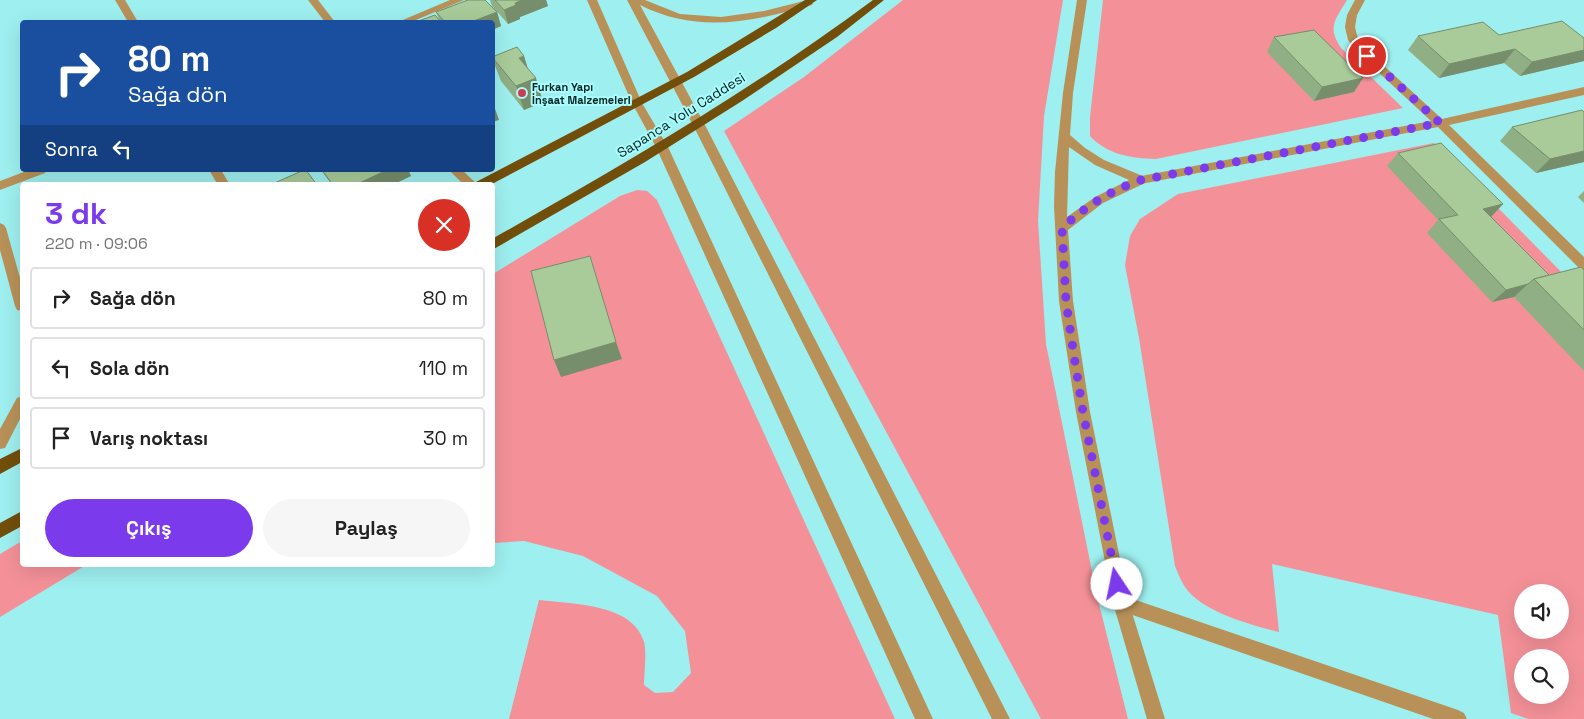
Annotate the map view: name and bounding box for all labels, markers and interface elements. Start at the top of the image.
pin [1346,35,1388,77]
text: 80 m [128,37,210,81]
icon: right [45,40,110,105]
icon: arrive [1353,42,1381,70]
street label: Sapanca Yolu Caddesi [614,68,748,162]
text: Sağa dön [128,80,228,108]
place label: Furkan Yapı İnşaat Malzemeleri [532,80,631,107]
marker: Furkan Yapı İnşaat Malzemeleri [516,87,528,99]
icon: left [108,135,136,163]
text: Sonra [45,137,98,162]
text: 3 dk [45,194,107,233]
button: close [418,199,470,251]
text: 220 m · 09:06 [45,233,148,254]
icon: right [47,284,75,312]
text: Sağa dön [90,286,176,311]
text: 80 m [423,286,468,311]
icon: left [47,354,75,382]
text: Sola dön [90,356,169,381]
text: 110 m [419,356,468,381]
icon: arrive [47,424,75,452]
text: Varış noktası [90,426,208,451]
text: 30 m [423,426,468,451]
button: Çıkış [45,499,253,557]
button: Paylaş [263,499,470,557]
position arrow [1090,557,1142,609]
map controls [1514,584,1569,704]
button: sound [1514,584,1569,639]
button: search [1514,649,1569,704]

